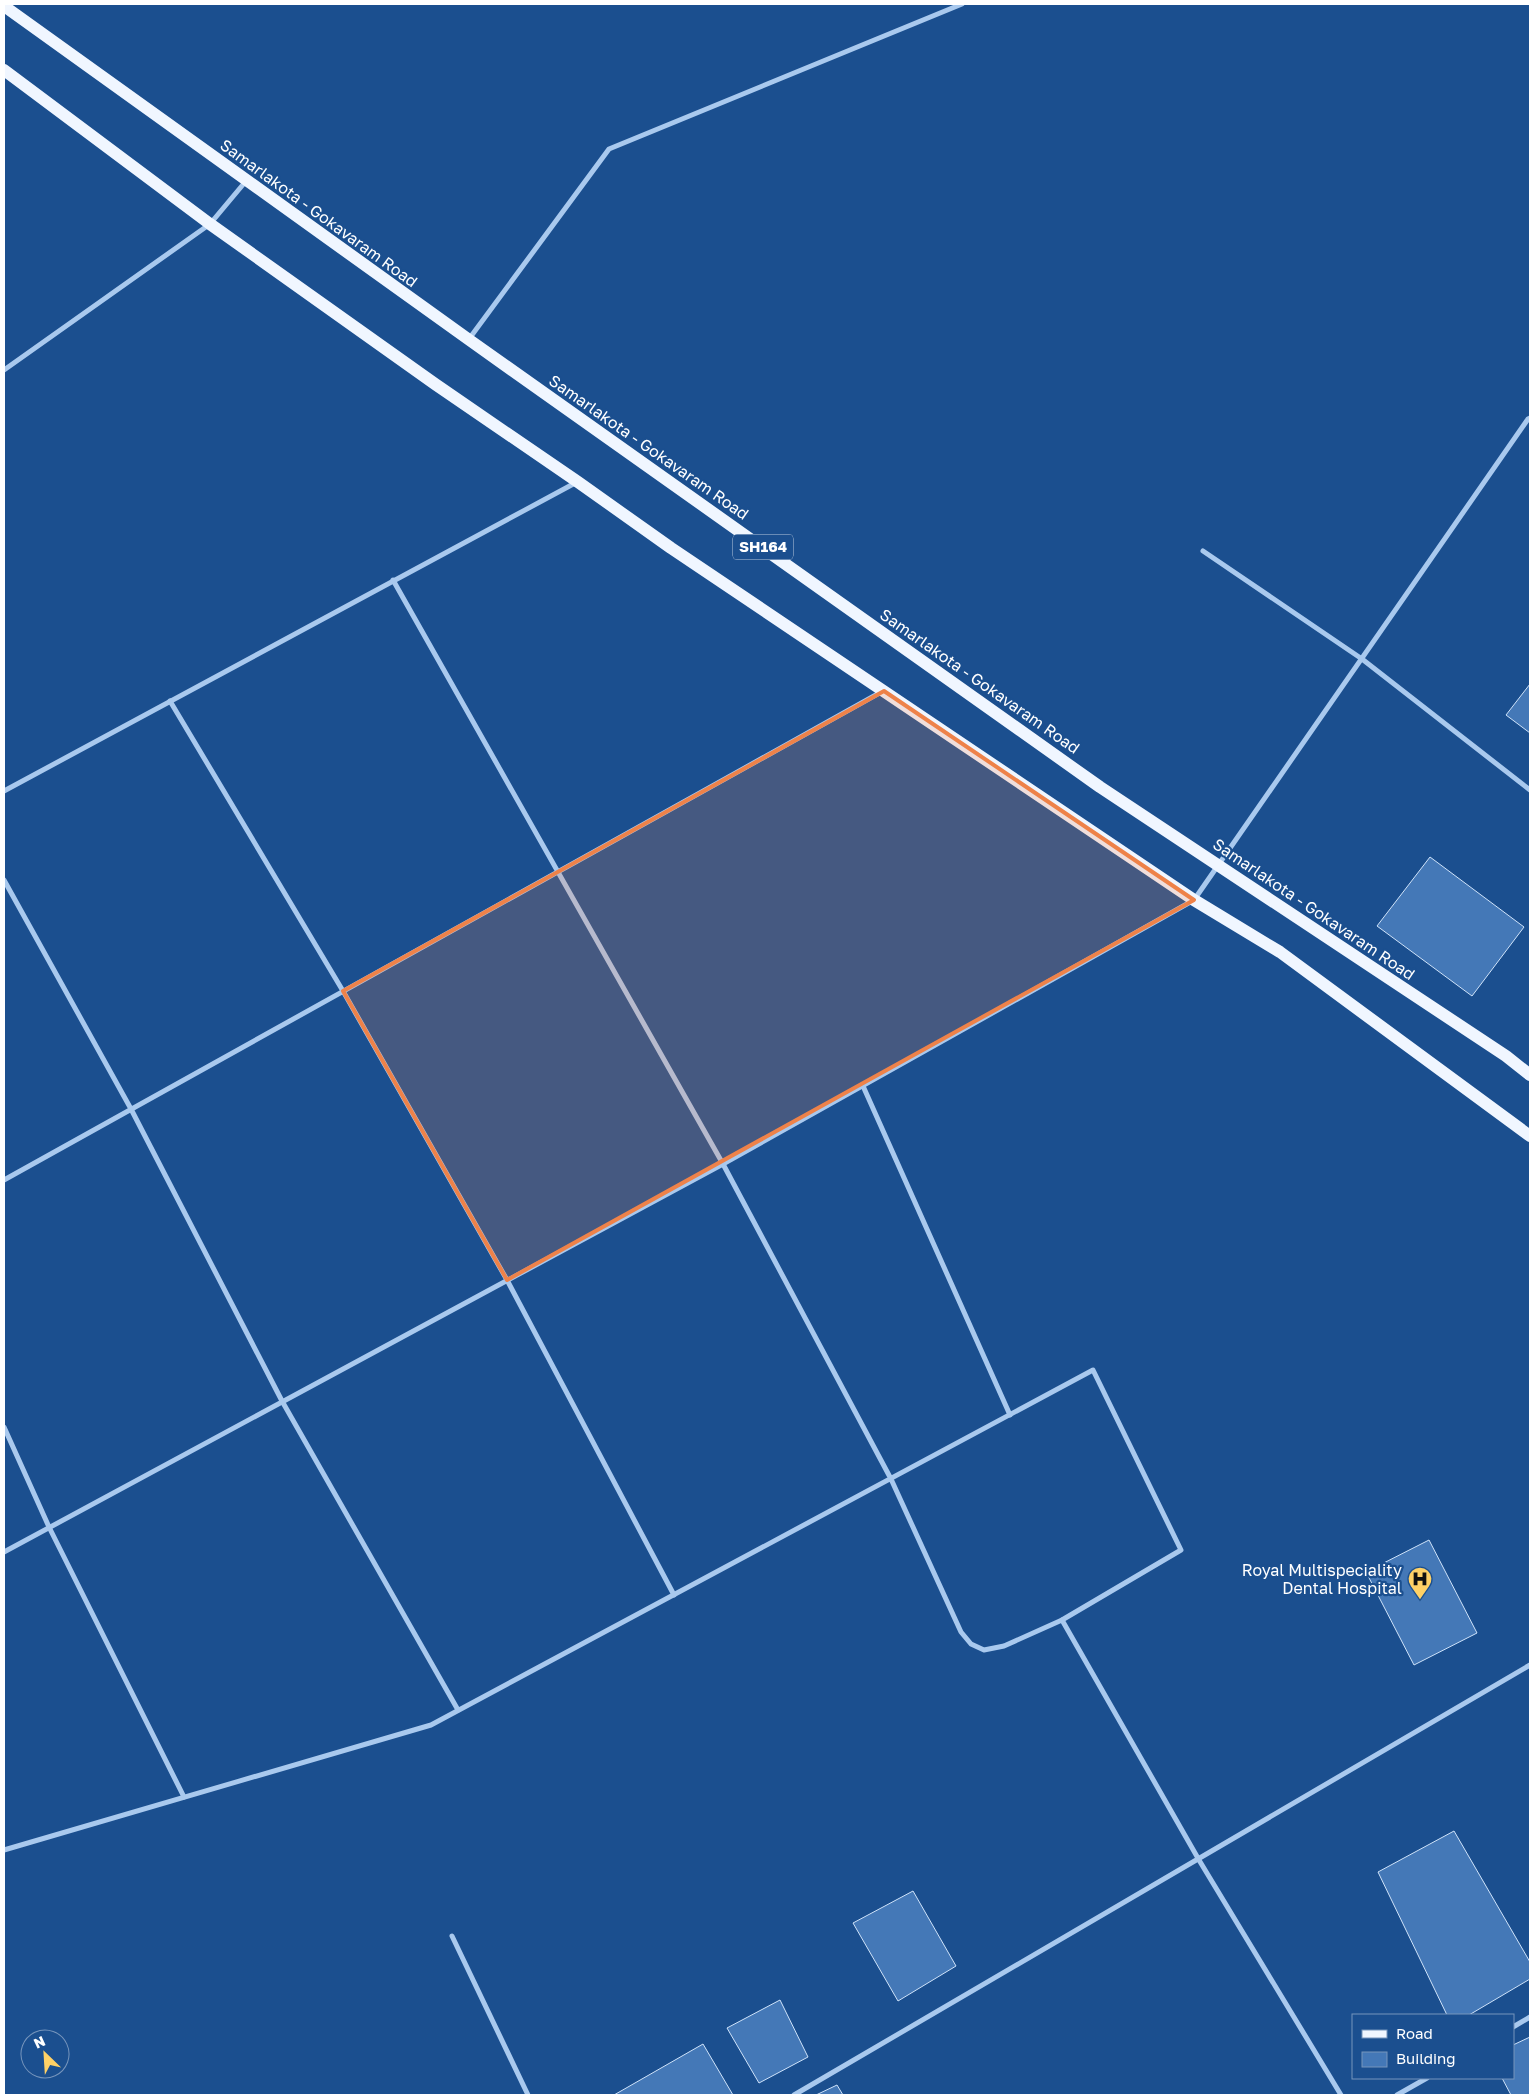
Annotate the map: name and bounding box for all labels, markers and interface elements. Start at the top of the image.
street label: Samarlakota - Gokavaram Road [216,135,422,291]
street label: Samarlakota - Gokavaram Road [545,370,753,524]
road number: SH164 [733,534,793,560]
street label: Samarlakota - Gokavaram Road [876,604,1084,758]
street label: Samarlakota - Gokavaram Road [1209,834,1419,984]
place label: Royal Multispeciality Dental Hospital [1242,1560,1402,1598]
hospital icon: Royal Multispeciality Dental Hospital [1407,1566,1433,1600]
legend [1352,2014,1514,2079]
text: Road [1396,2024,1433,2042]
north arrow [20,2029,70,2079]
text: N [31,2032,48,2052]
text: Building [1396,2049,1456,2067]

